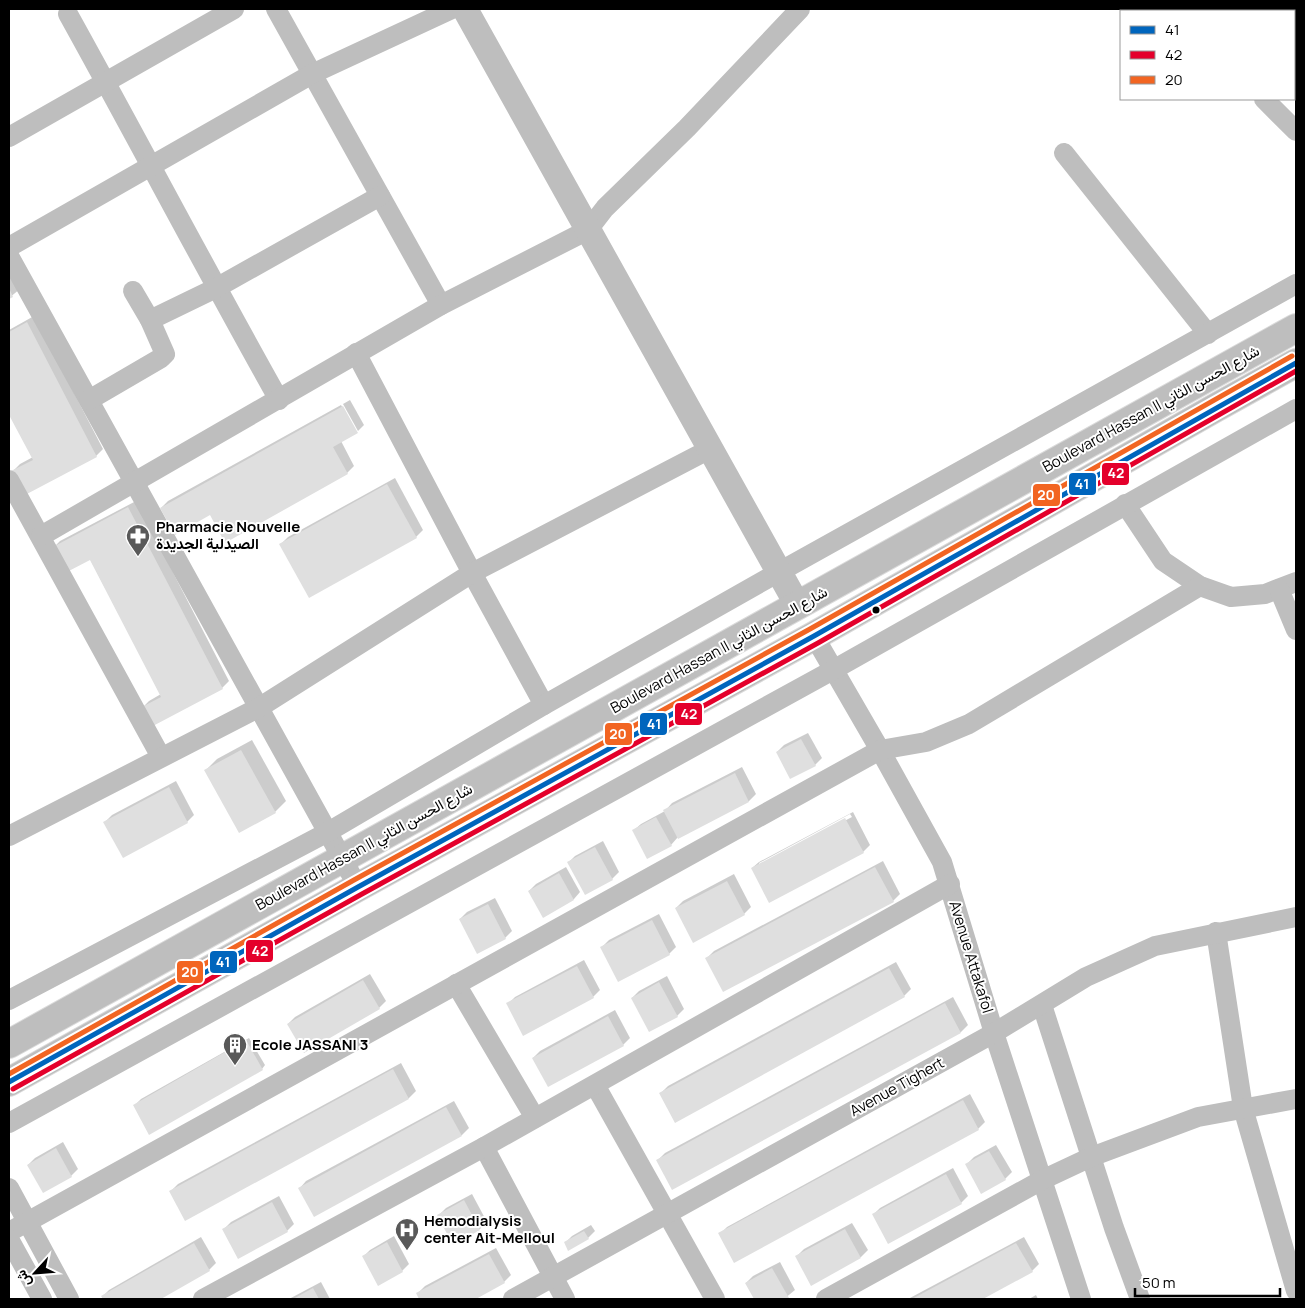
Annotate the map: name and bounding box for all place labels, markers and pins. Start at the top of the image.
place label: Pharmacie Nouvelle الصيدلية الجديدة [156,516,300,554]
pharmacy icon: Pharmacie Nouvelle الصيدلية الجديدة [125,523,151,557]
unlabelled marker [871,605,881,615]
building icon: Ecole JASSANI 3 [222,1032,248,1066]
place label: Ecole JASSANI 3 [252,1034,368,1055]
place label: Hemodialysis center Ait-Melloul [424,1210,555,1248]
hospital icon: Hemodialysis center Ait-Melloul [394,1217,420,1251]

